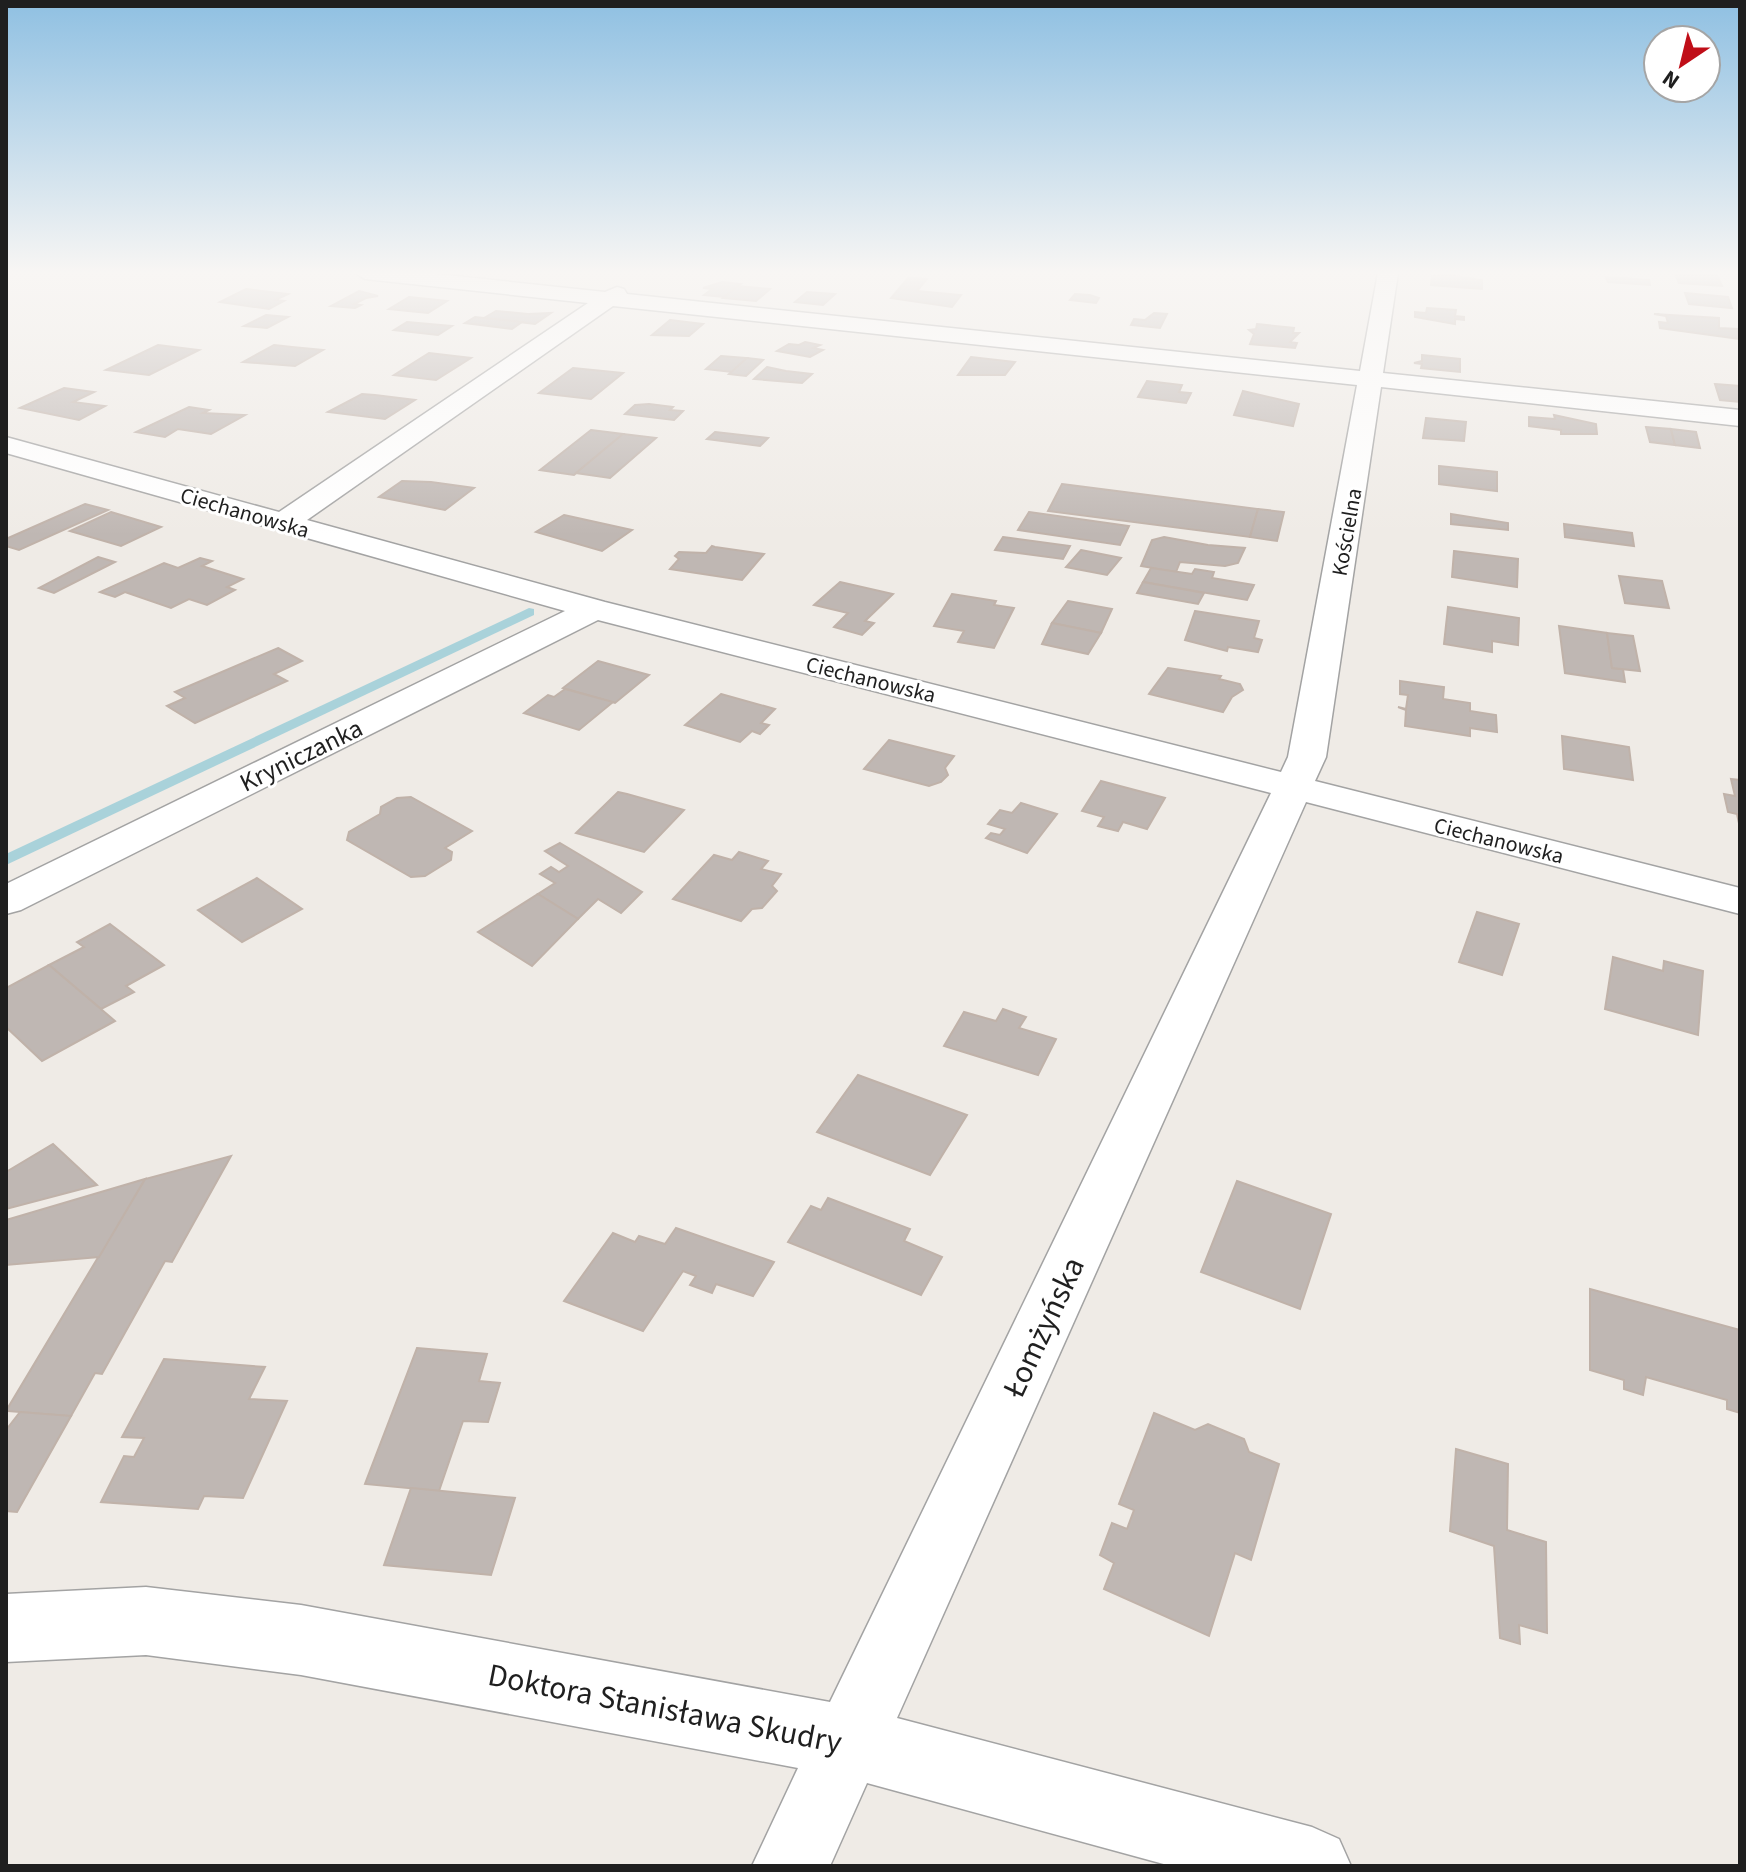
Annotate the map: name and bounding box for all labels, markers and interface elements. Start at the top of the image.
north arrow [1642,24,1722,104]
text: N [1656,62,1686,97]
street label: Ciechanowska [177,479,313,547]
street label: Kościelna [1324,486,1370,579]
street label: Ciechanowska [803,648,939,712]
street label: Kryniczanka [233,710,369,801]
street label: Ciechanowska [1431,809,1567,873]
street label: Łomżyńska [991,1250,1097,1406]
street label: Doktora Stanisława Skudry [484,1652,846,1766]

